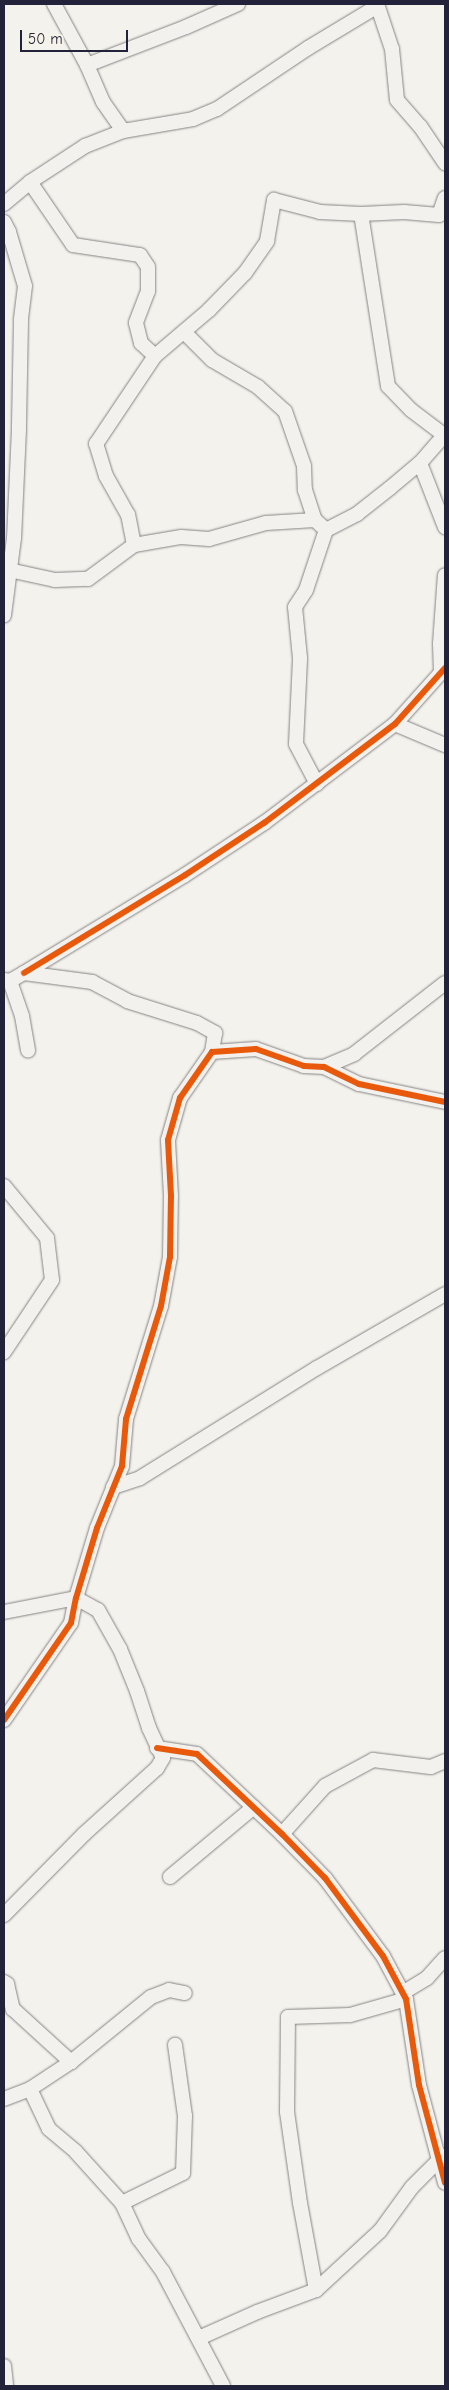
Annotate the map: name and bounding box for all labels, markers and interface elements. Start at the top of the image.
scale bar [22,20,130,52]
text: 50 m [28,30,63,48]

